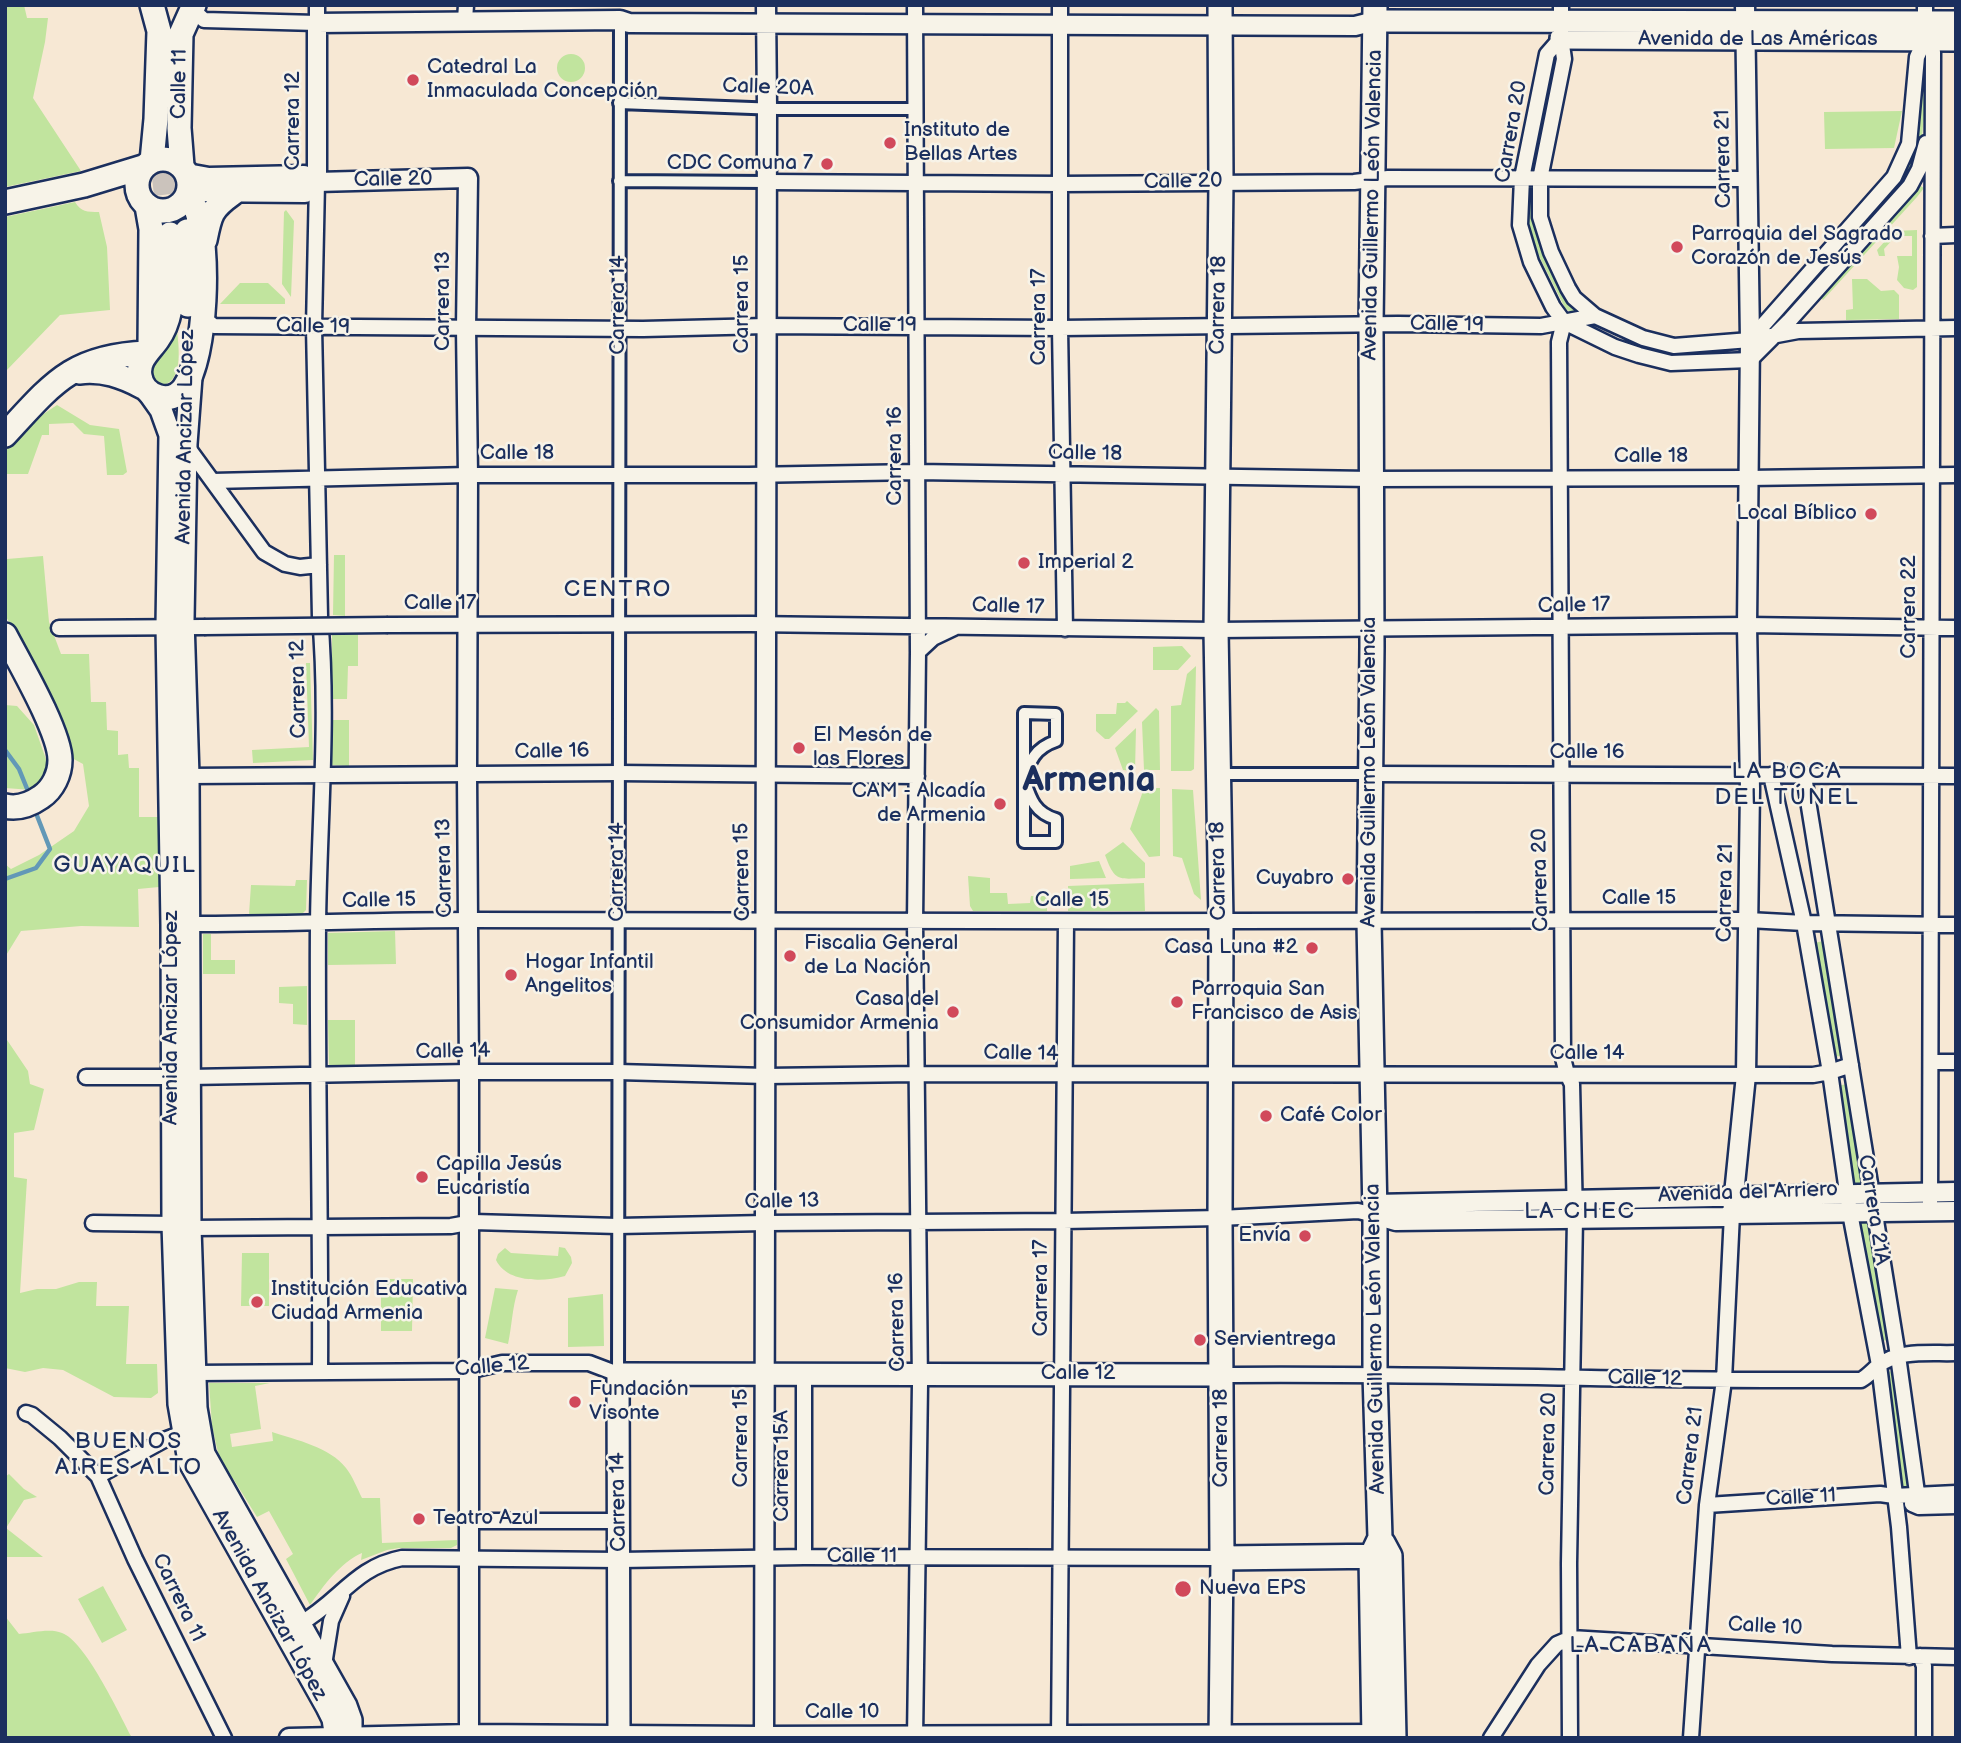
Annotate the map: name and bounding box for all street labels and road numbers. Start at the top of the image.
street label: Avenida de Las Américas [1638,27,1878,53]
street label: Calle 11 [167,49,193,119]
street label: Avenida Guillermo León Valencia [1358,49,1388,361]
street label: Carrera 12 [281,71,307,171]
street label: Calle 20A [722,74,814,102]
street label: Carrera 20 [1491,79,1533,185]
street label: Carrera 21 [1711,109,1737,209]
street label: Calle 20 [353,167,433,193]
street label: Calle 20 [1143,169,1223,195]
street label: Carrera 13 [431,251,457,351]
street label: Carrera 14 [606,255,632,355]
street label: Carrera 15 [730,255,756,353]
street label: Carrera 18 [1206,255,1232,355]
street label: Carrera 17 [1027,268,1053,366]
street label: Calle 19 [1410,312,1484,338]
street label: Calle 19 [843,313,917,339]
street label: Calle 19 [276,314,350,340]
street label: Avenida Ancizar López [172,329,200,545]
street label: Carrera 16 [883,406,909,506]
street label: Calle 18 [480,441,554,467]
street label: Calle 18 [1048,441,1122,467]
street label: Calle 18 [1614,444,1688,470]
street label: Carrera 22 [1897,555,1923,659]
street label: Calle 17 [404,591,476,617]
street label: Calle 17 [971,593,1045,621]
street label: Calle 17 [1537,593,1611,619]
street label: Avenida Guillermo León Valencia [1357,617,1383,927]
street label: Carrera 12 [286,639,312,739]
street label: Calle 16 [514,739,590,765]
street label: Calle 16 [1549,740,1625,766]
street label: Carrera 13 [432,818,458,918]
street label: Carrera 18 [1206,821,1232,921]
street label: Carrera 14 [605,822,631,922]
street label: Carrera 15 [730,822,756,922]
street label: Carrera 20 [1527,828,1555,932]
street label: Carrera 21 [1713,843,1739,943]
street label: Calle 15 [1602,886,1676,912]
street label: Calle 15 [342,888,416,914]
street label: Calle 15 [1035,888,1109,914]
street label: Avenida Ancizar López [159,911,185,1125]
street label: Calle 14 [415,1039,491,1065]
street label: Calle 14 [983,1041,1059,1067]
street label: Calle 14 [1549,1041,1625,1067]
street label: Carrera 21A [1852,1153,1894,1267]
street label: Avenida del Arriero [1658,1177,1838,1209]
street label: Avenida Guillermo León Valencia [1361,1183,1391,1495]
street label: Calle 13 [744,1189,820,1215]
street label: Carrera 17 [1029,1239,1055,1337]
street label: Carrera 16 [885,1272,911,1372]
street label: Calle 12 [454,1351,530,1383]
street label: Calle 12 [1041,1361,1115,1387]
street label: Calle 12 [1607,1366,1683,1392]
street label: Carrera 18 [1209,1388,1235,1488]
street label: Carrera 15 [729,1389,755,1487]
street label: Carrera 20 [1535,1392,1563,1496]
street label: Carrera 21 [1672,1405,1710,1507]
street label: Carrera 15A [770,1410,796,1522]
street label: Carrera 14 [606,1452,632,1552]
street label: Calle 11 [1765,1484,1837,1512]
street label: Avenida Ancizar López [206,1505,332,1705]
street label: Calle 11 [827,1544,897,1570]
street label: Carrera 11 [146,1550,210,1646]
street label: Calle 10 [1727,1612,1803,1642]
street label: Calle 10 [805,1700,879,1726]

